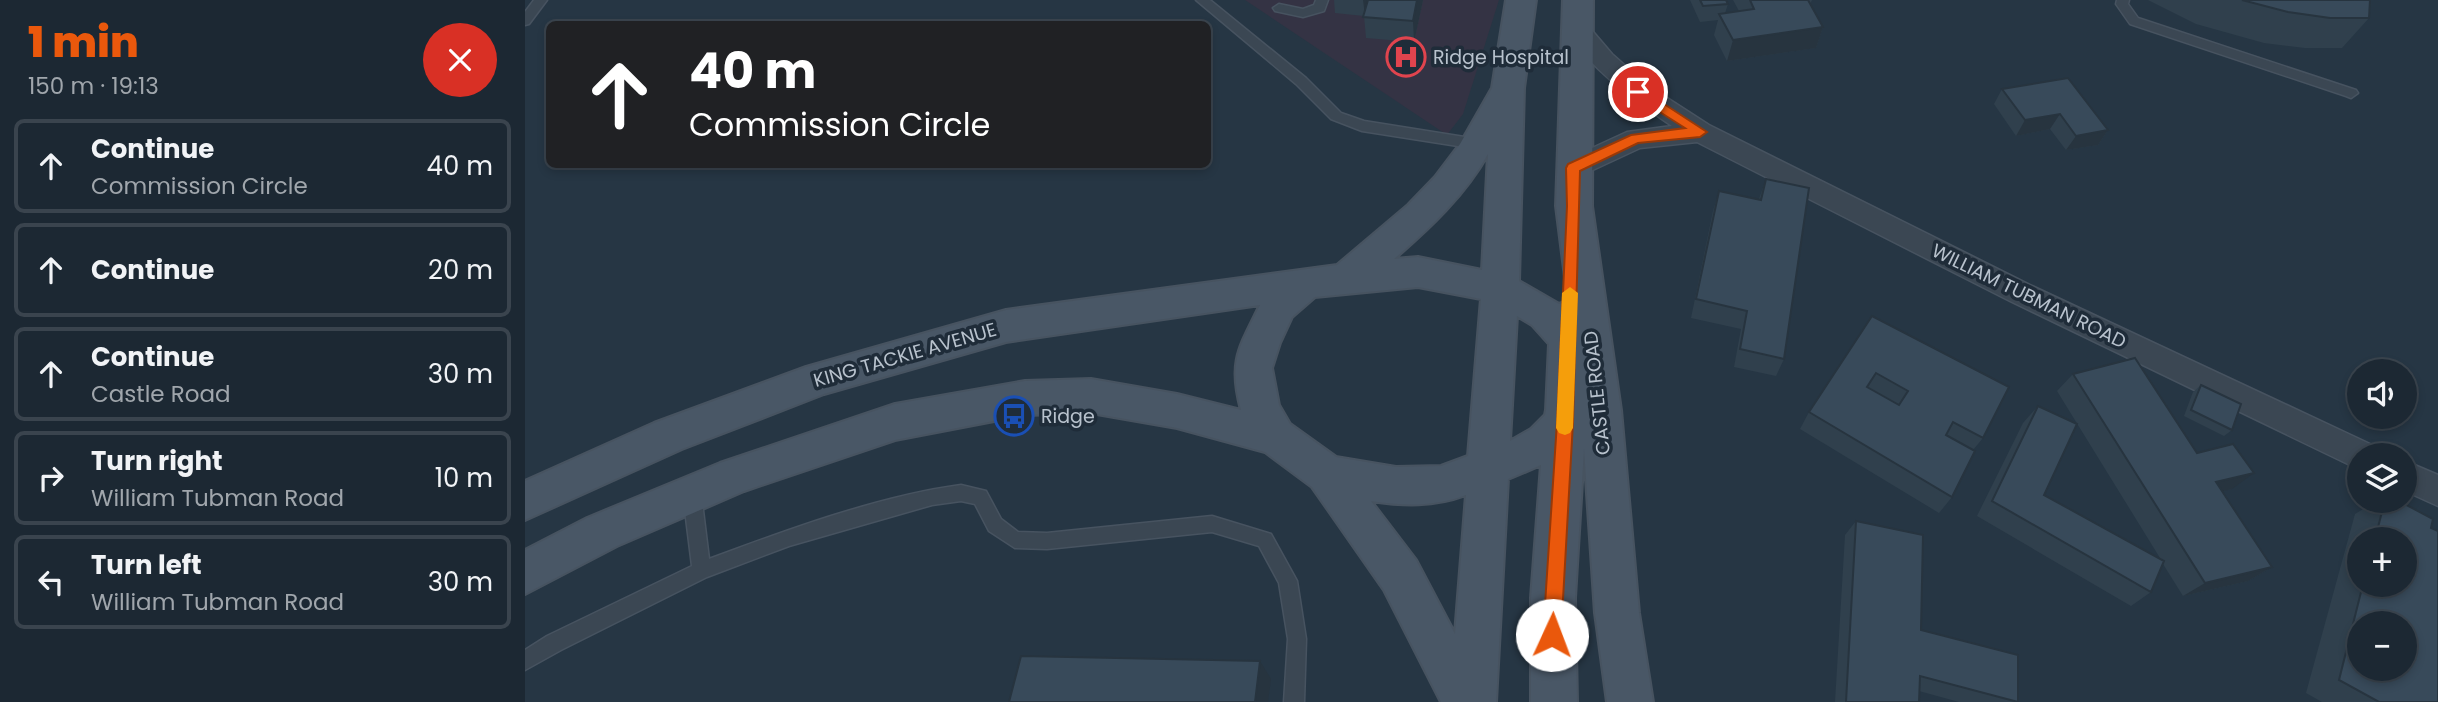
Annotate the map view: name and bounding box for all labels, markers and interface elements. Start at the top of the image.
text: 1 min [28,13,139,72]
button: close [423,23,497,97]
hospital icon: Ridge Hospital [1385,36,1427,78]
text: 40 m [689,37,816,105]
place label: Ridge Hospital [1433,44,1569,71]
icon: ahead [574,49,665,140]
pin [1608,62,1668,122]
text: 150 m · 19:13 [28,70,159,102]
icon: arrive [1619,73,1657,111]
text: Commission Circle [689,102,990,147]
text: Continue [91,131,214,167]
icon: ahead [32,147,70,185]
text: 40 m [427,148,493,184]
text: Commission Circle [91,170,308,202]
street label: WILLIAM TUBMAN ROAD [1927,237,2131,355]
icon: ahead [32,251,70,289]
text: Continue [91,252,214,288]
text: 20 m [428,252,493,288]
street label: KING TACKIE AVENUE [810,316,1000,394]
street label: CASTLE ROAD [1577,330,1617,456]
text: Continue [91,339,214,375]
icon: ahead [32,355,70,393]
text: 30 m [428,356,493,392]
map controls [2347,359,2417,681]
button: sound [2347,359,2417,429]
text: Castle Road [91,378,231,410]
bus stop icon: Ridge [993,395,1035,437]
place label: Ridge [1041,403,1095,430]
text: Turn right [91,443,223,479]
button: layers [2347,443,2417,513]
icon: right [32,459,70,497]
text: 10 m [435,460,493,496]
text: William Tubman Road [91,482,344,514]
button: + [2347,527,2417,597]
text: Turn left [91,547,202,583]
icon: left [32,563,70,601]
text: 30 m [428,564,493,600]
text: William Tubman Road [91,586,344,618]
position arrow [1515,598,1589,672]
button: − [2347,611,2417,681]

